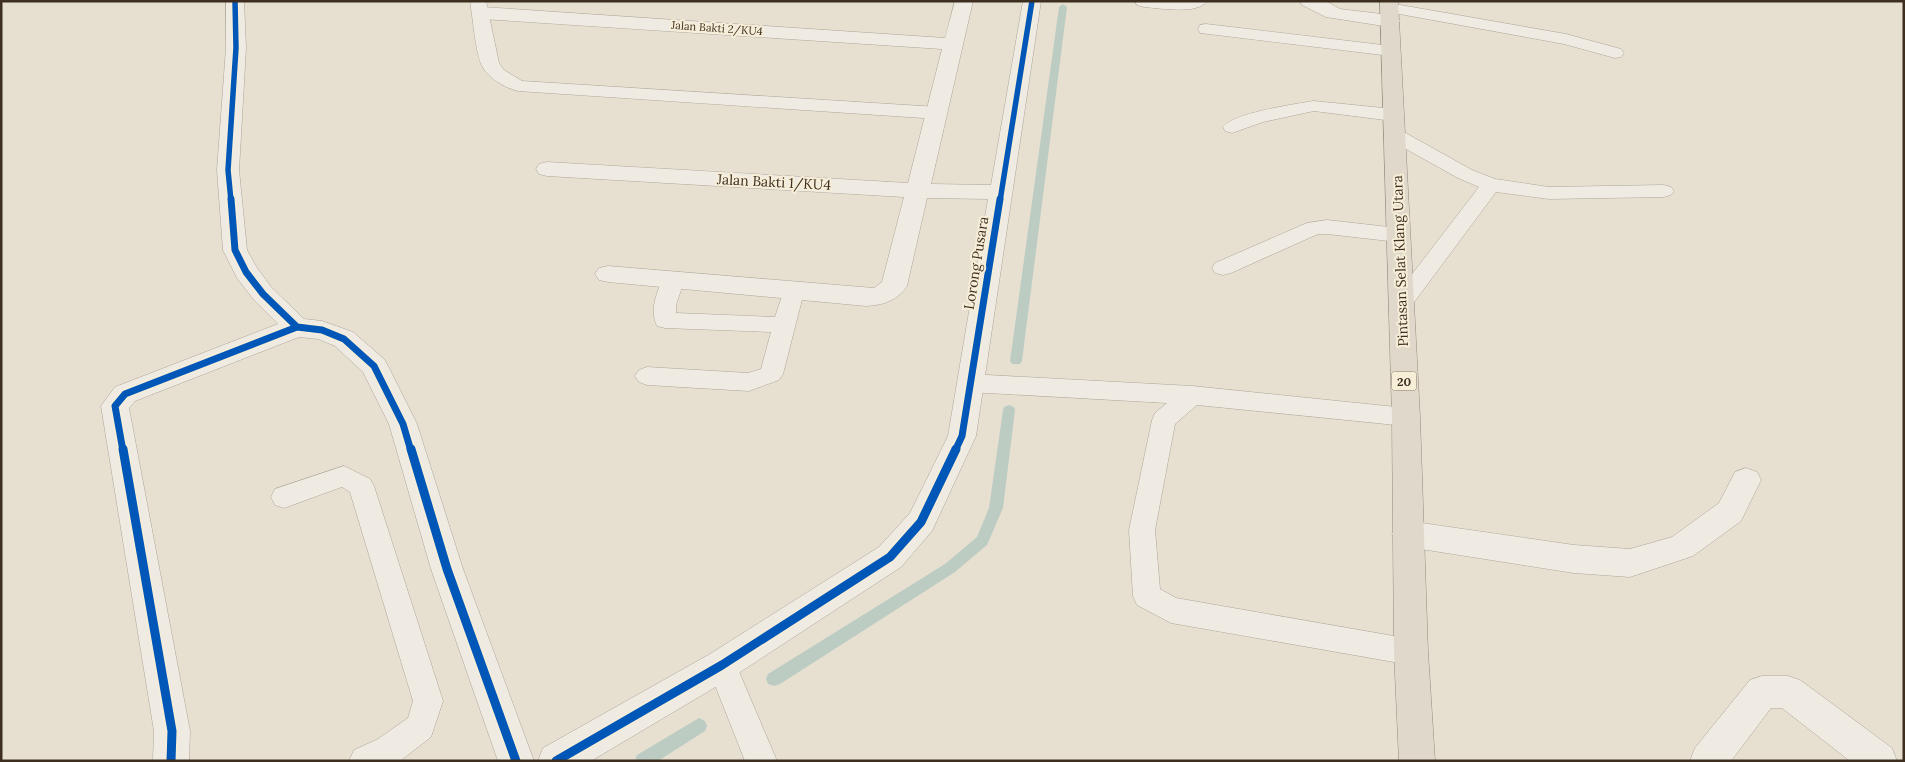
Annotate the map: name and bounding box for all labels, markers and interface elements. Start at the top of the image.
street label: Jalan Bakti 2/KU4 [670,18,763,39]
street label: Jalan Bakti 1/KU4 [716,170,832,194]
street label: Pintasan Selat Klang Utara [1388,175,1412,347]
street label: Lorong Pusara [960,215,992,311]
road number: 20 [1392,372,1416,391]

